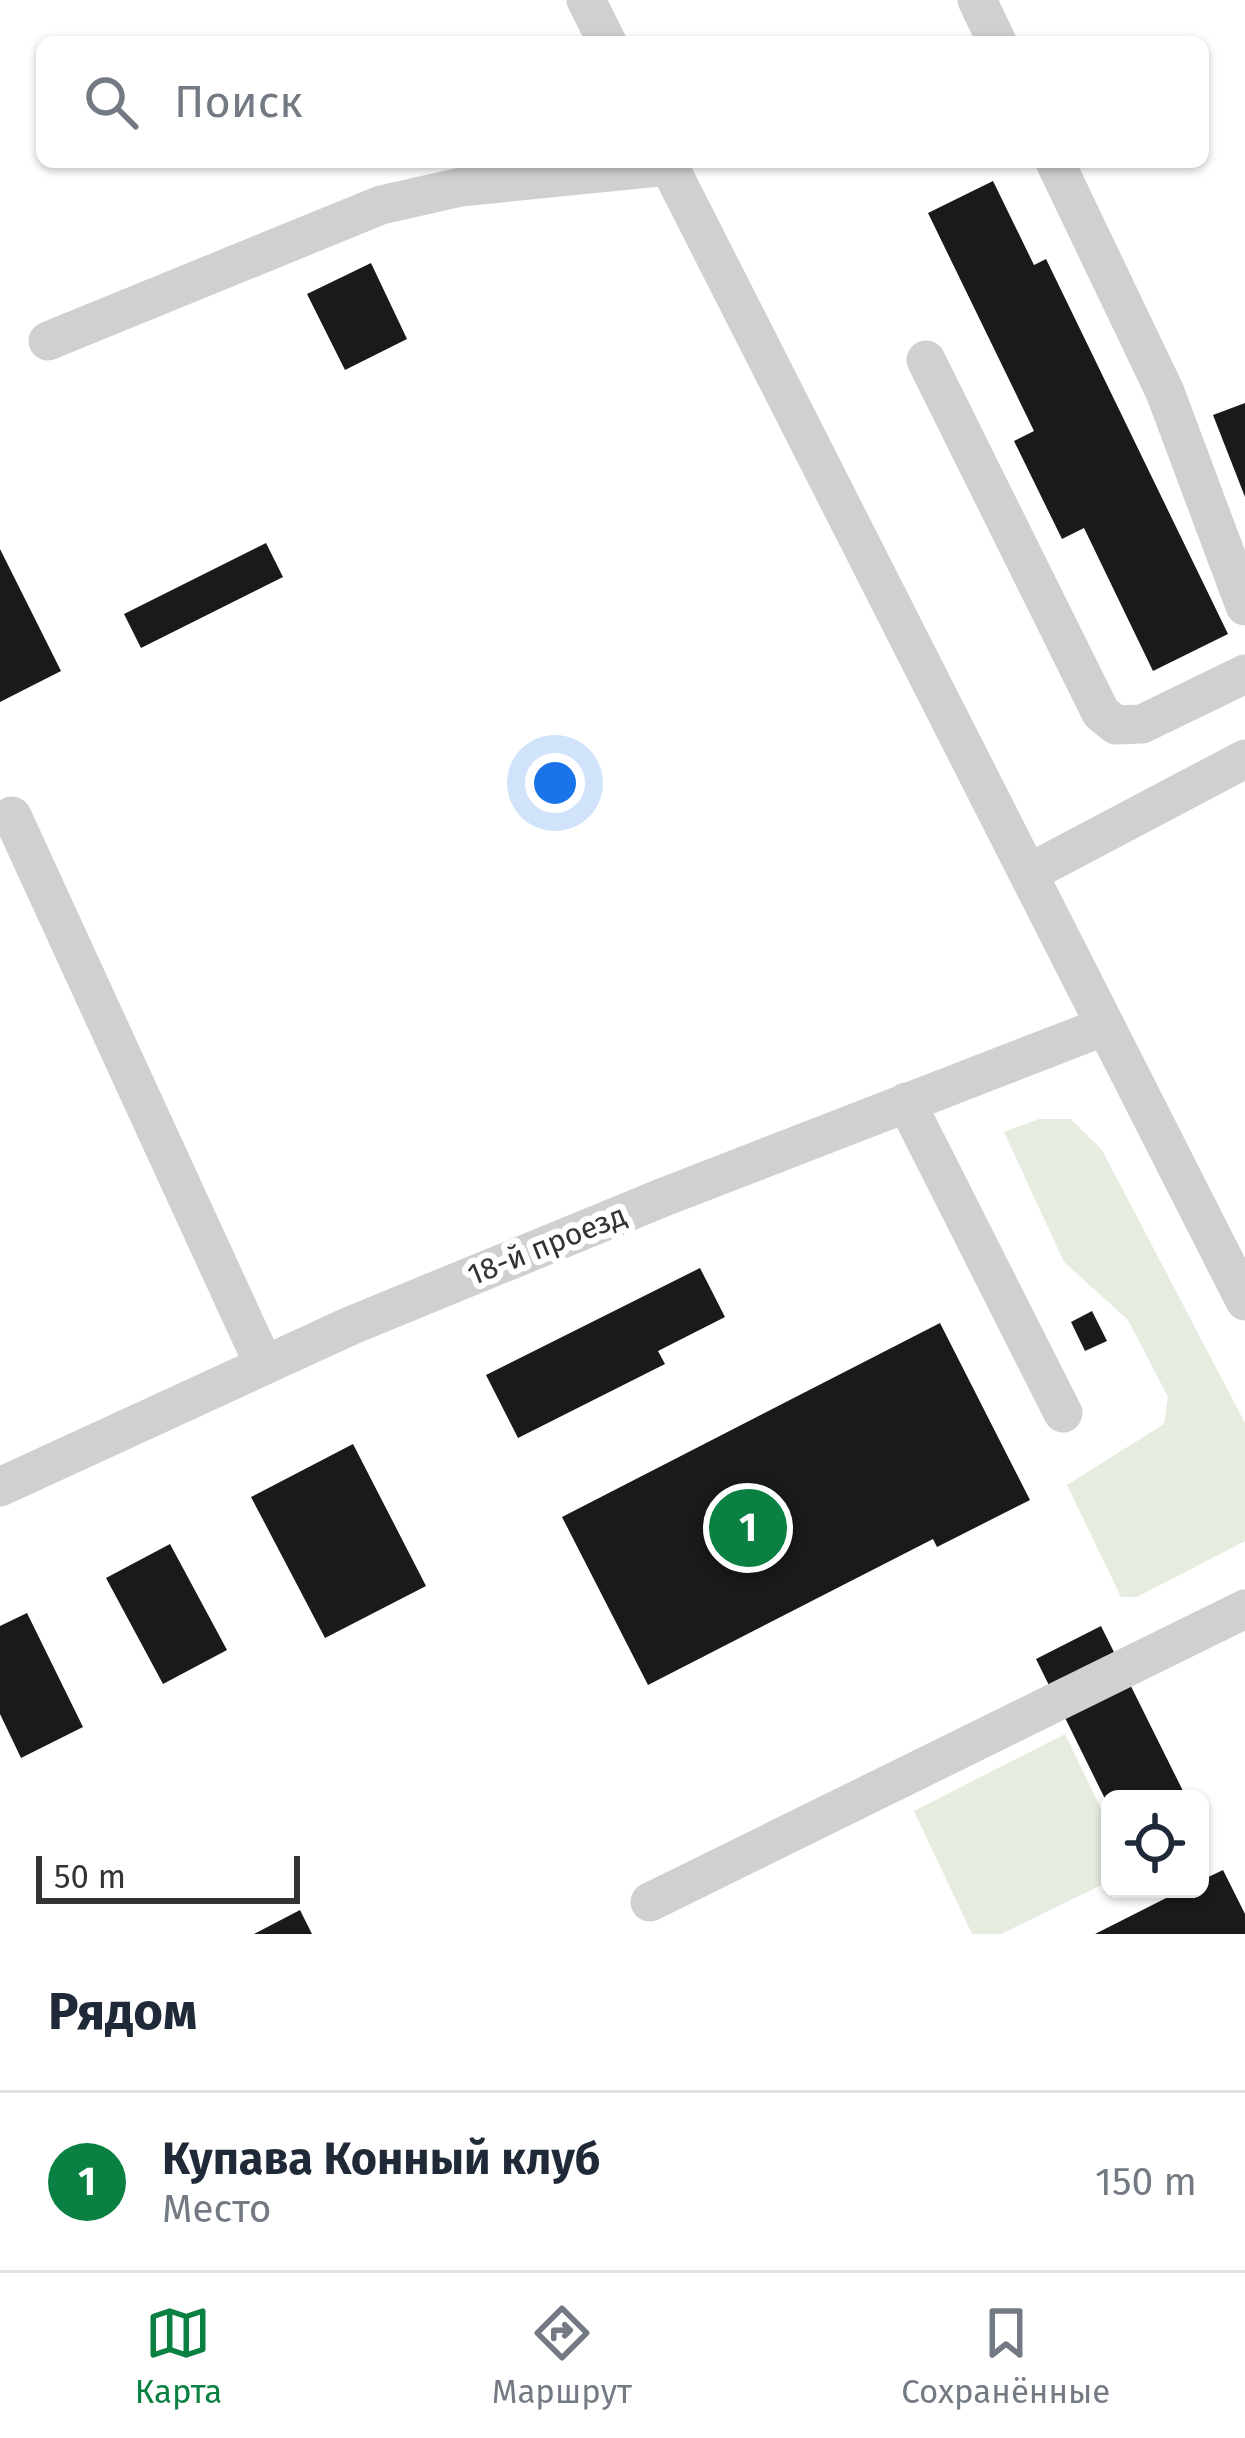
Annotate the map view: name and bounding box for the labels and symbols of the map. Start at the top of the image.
your location [525,753,585,813]
street label: 18-й проезд [463,1197,631,1293]
pin: 1 [709,1483,787,1573]
scale bar [36,1850,300,1903]

